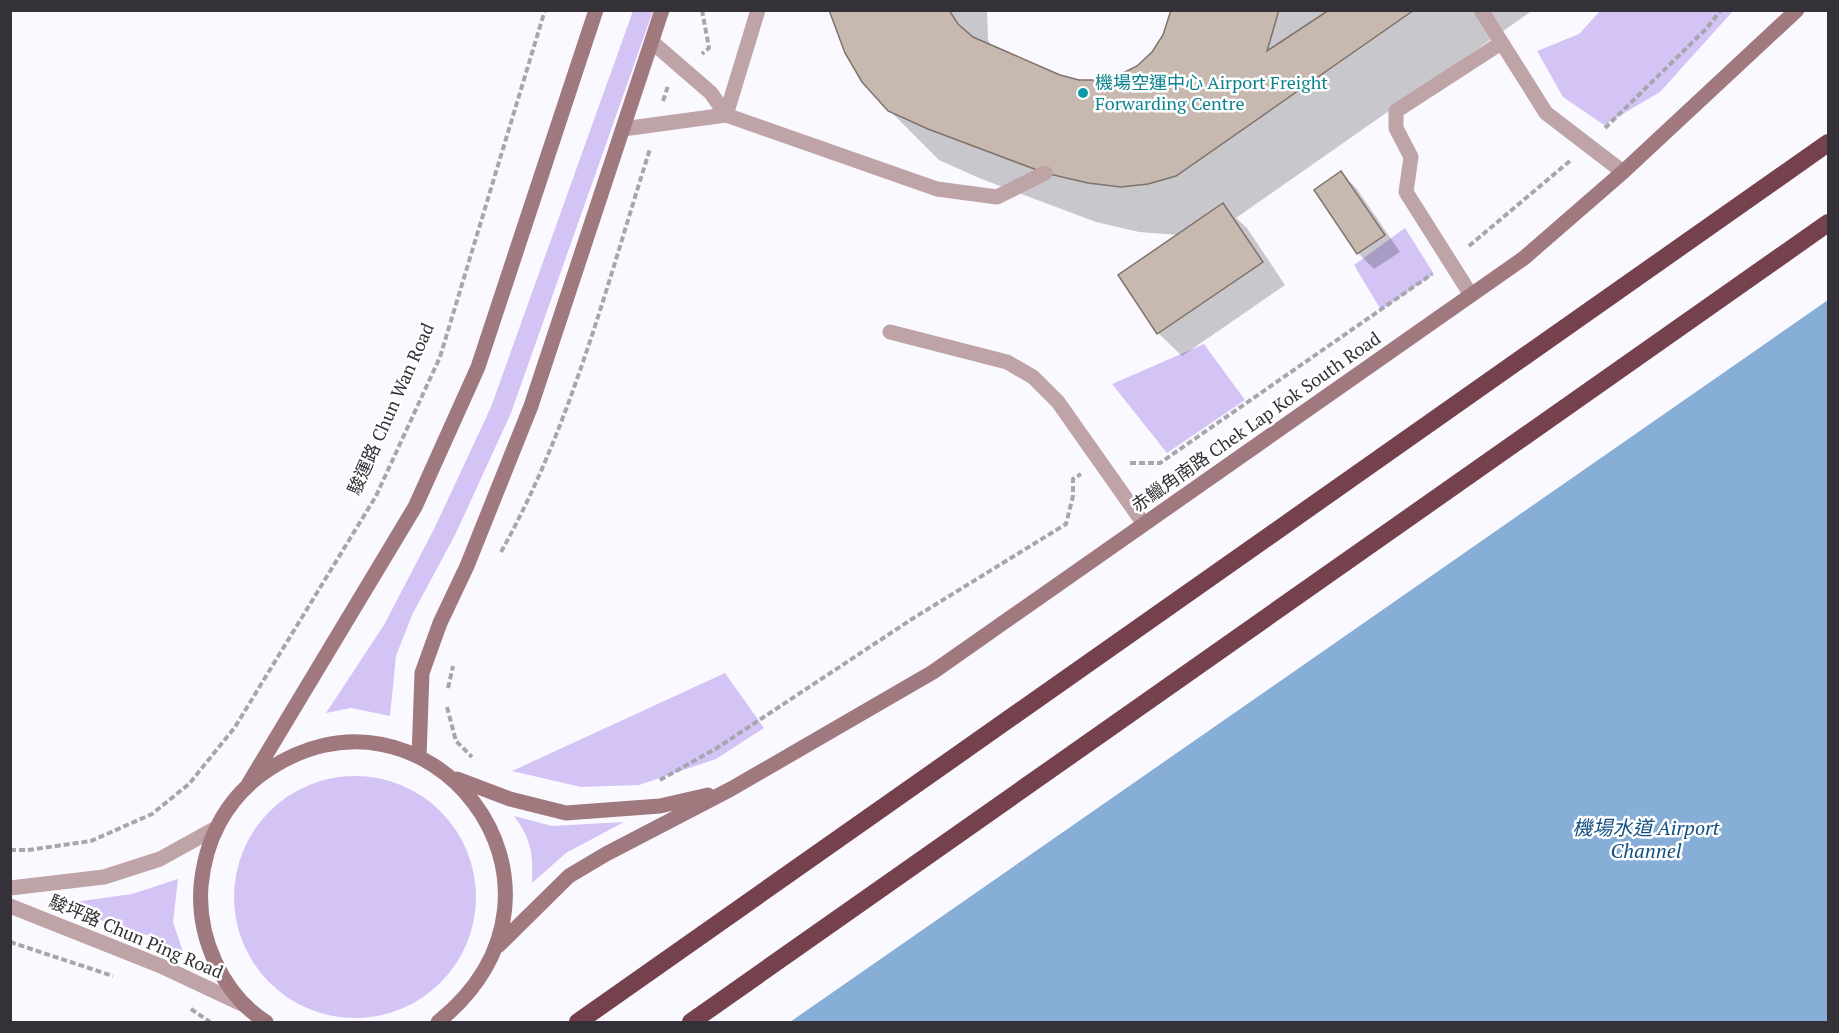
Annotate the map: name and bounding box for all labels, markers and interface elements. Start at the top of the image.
place label: 機場空運中心 Airport Freight Forwarding Centre [1095,70,1328,115]
marker: 機場空運中心 Airport Freight Forwarding Centre [1076,86,1090,100]
street label: 駿運路 Chun Wan Road [341,319,439,498]
street label: 赤鱲角南路 Chek Lap Kok South Road [1126,326,1385,517]
water label: 機場水道 Airport Channel [1572,814,1721,864]
street label: 駿坪路 Chun Ping Road [46,889,227,984]

